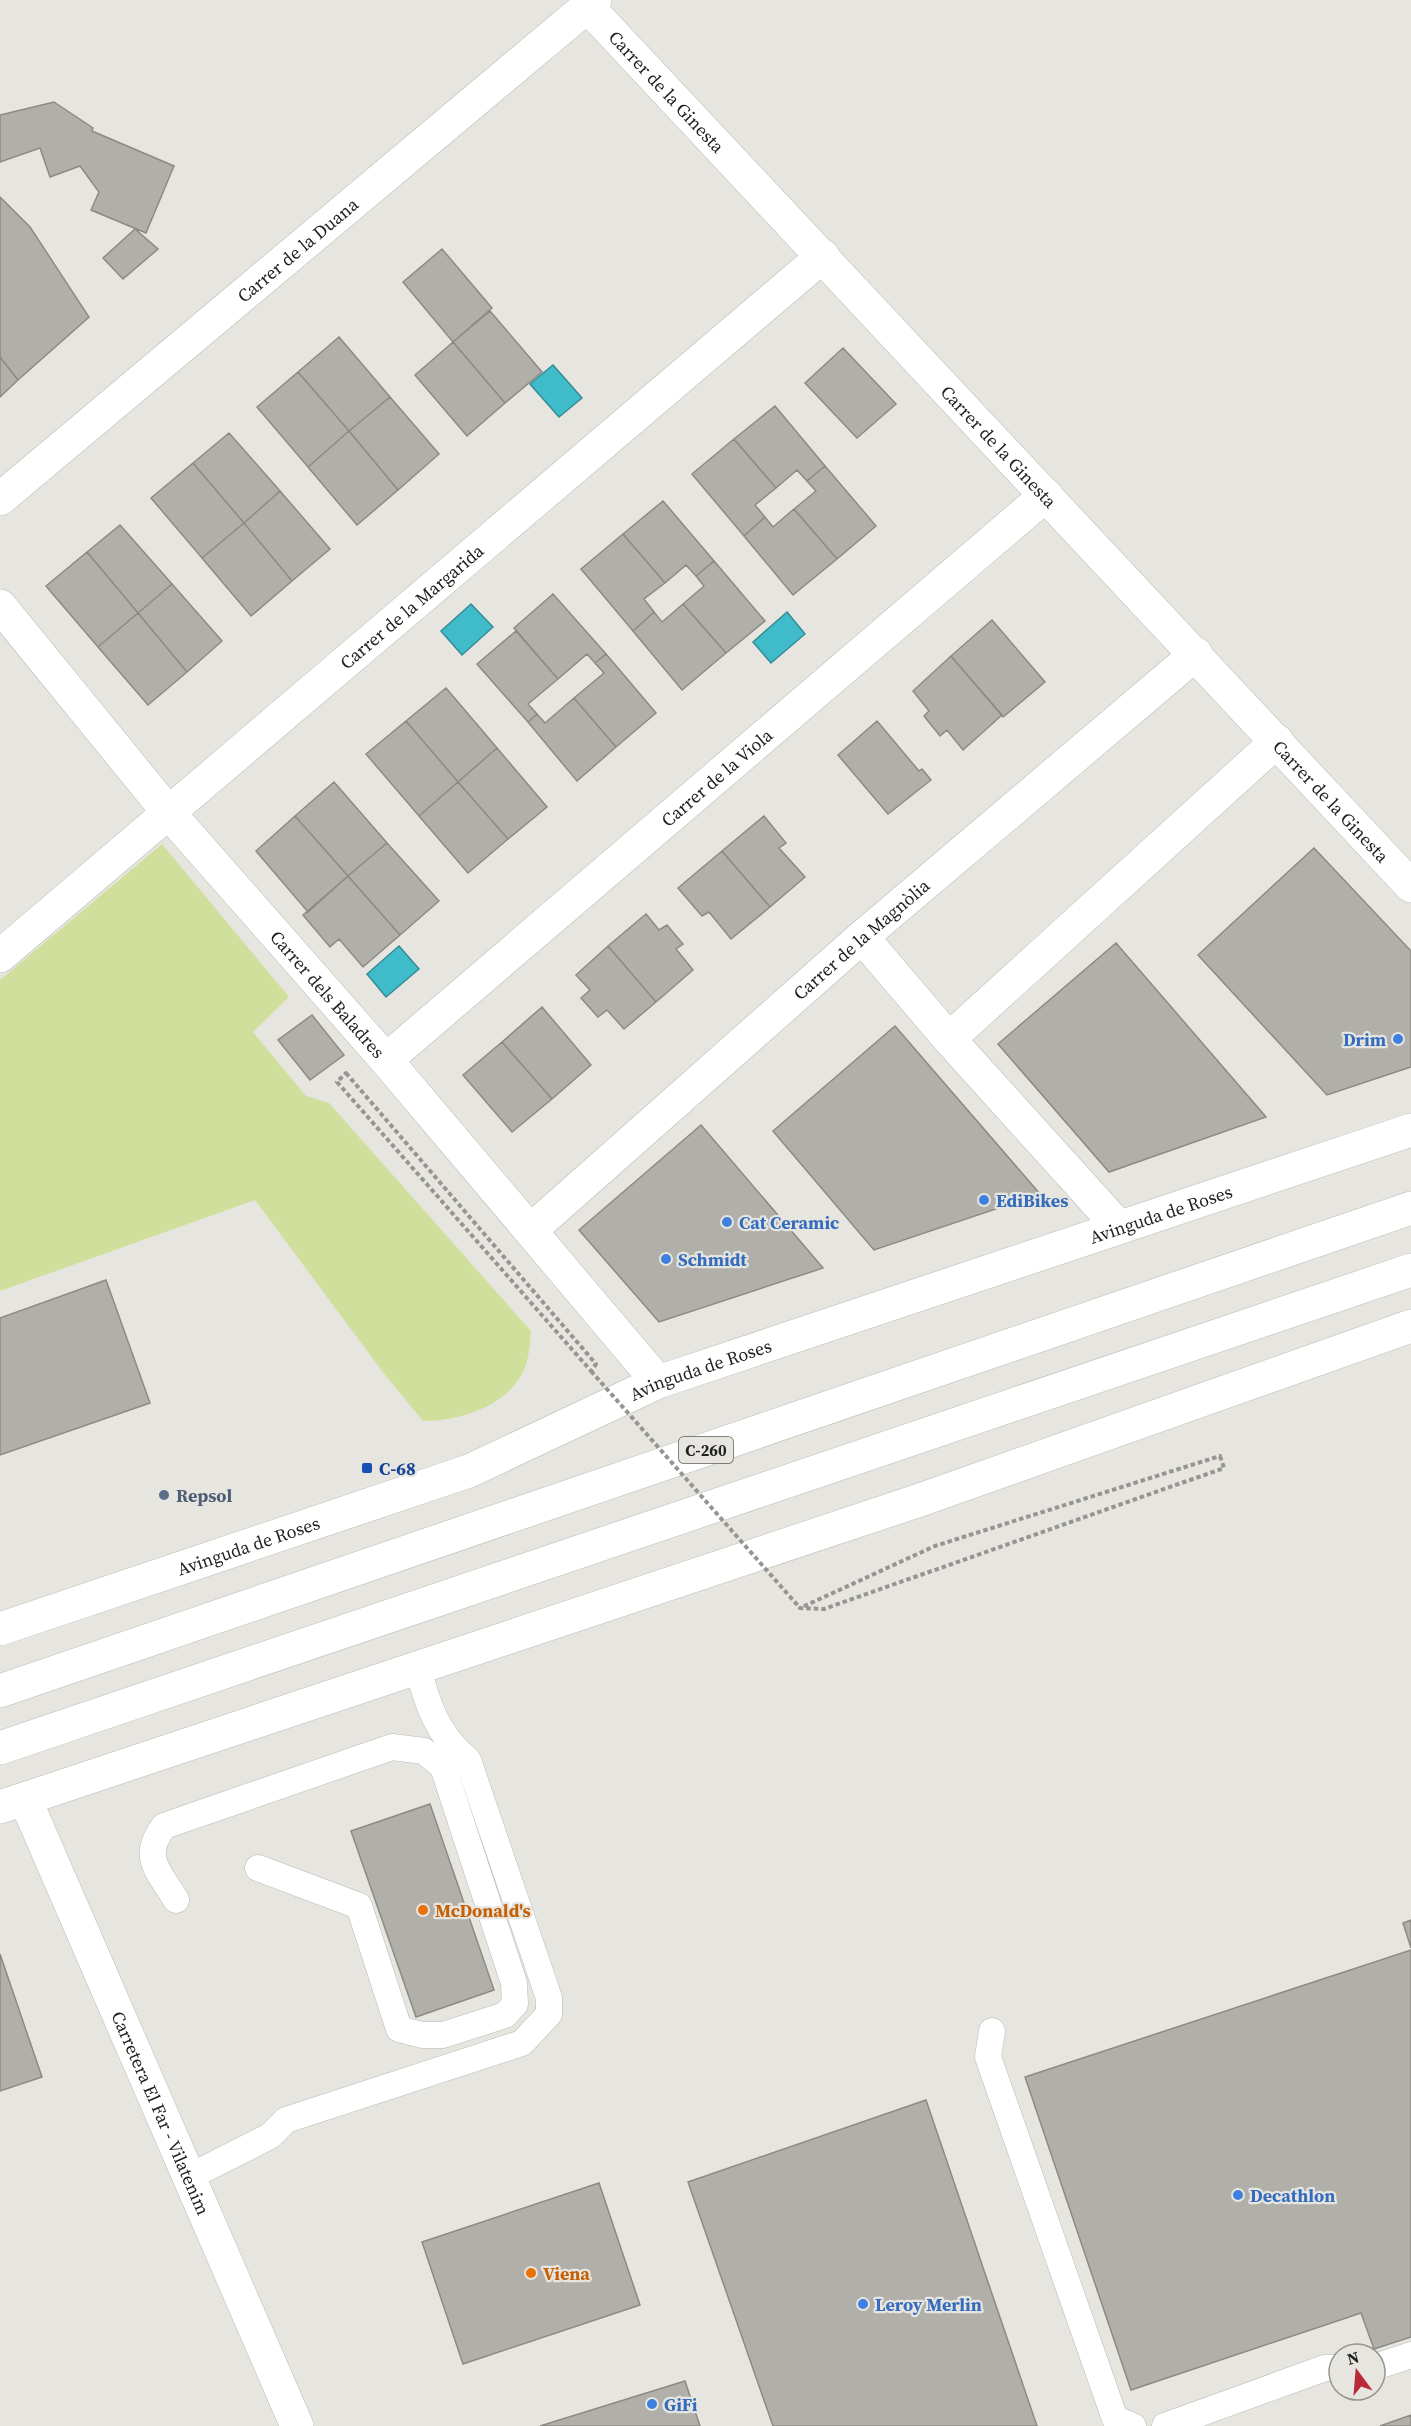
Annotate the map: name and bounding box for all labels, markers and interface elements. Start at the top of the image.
street label: Carrer de la Ginesta [603,25,731,159]
street label: Carrer de la Duana [231,191,364,308]
street label: Carrer de la Ginesta [936,379,1063,513]
street label: Carrer de la Margarida [334,537,489,674]
street label: Carrer de la Viola [655,722,778,832]
street label: Carrer de la Ginesta [1268,734,1395,868]
street label: Carrer de la Magnòlia [787,872,935,1005]
street label: Carrer dels Baladres [265,925,391,1063]
place label: Drim [1343,1027,1386,1052]
marker: Drim [1391,1032,1405,1046]
street label: Avinguda de Roses [1086,1178,1236,1249]
place label: EdiBikes [996,1188,1068,1213]
marker: EdiBikes [977,1193,991,1207]
place label: Cat Ceramic [739,1210,839,1235]
marker: Cat Ceramic [720,1215,734,1229]
place label: Schmidt [678,1247,747,1272]
marker: Schmidt [659,1252,673,1266]
street label: Avinguda de Roses [625,1332,775,1406]
road number: C-260 [679,1437,733,1463]
place label: C-68 [379,1456,416,1481]
marker: C-68 [360,1461,374,1475]
place label: Repsol [176,1483,232,1508]
marker: Repsol [157,1488,171,1502]
street label: Avinguda de Roses [174,1510,323,1581]
place label: McDonald's [435,1898,531,1923]
marker: McDonald's [416,1903,430,1917]
street label: Carretera El Far - Vilatenim [106,2007,216,2219]
place label: Decathlon [1250,2183,1335,2208]
marker: Decathlon [1231,2188,1245,2202]
place label: Viena [543,2261,590,2286]
marker: Viena [524,2266,538,2280]
place label: Leroy Merlin [875,2292,982,2317]
marker: Leroy Merlin [856,2297,870,2311]
north arrow [1327,2342,1387,2402]
text: N [1344,2345,1362,2370]
place label: GiFi [664,2392,698,2417]
marker: GiFi [645,2397,659,2411]

